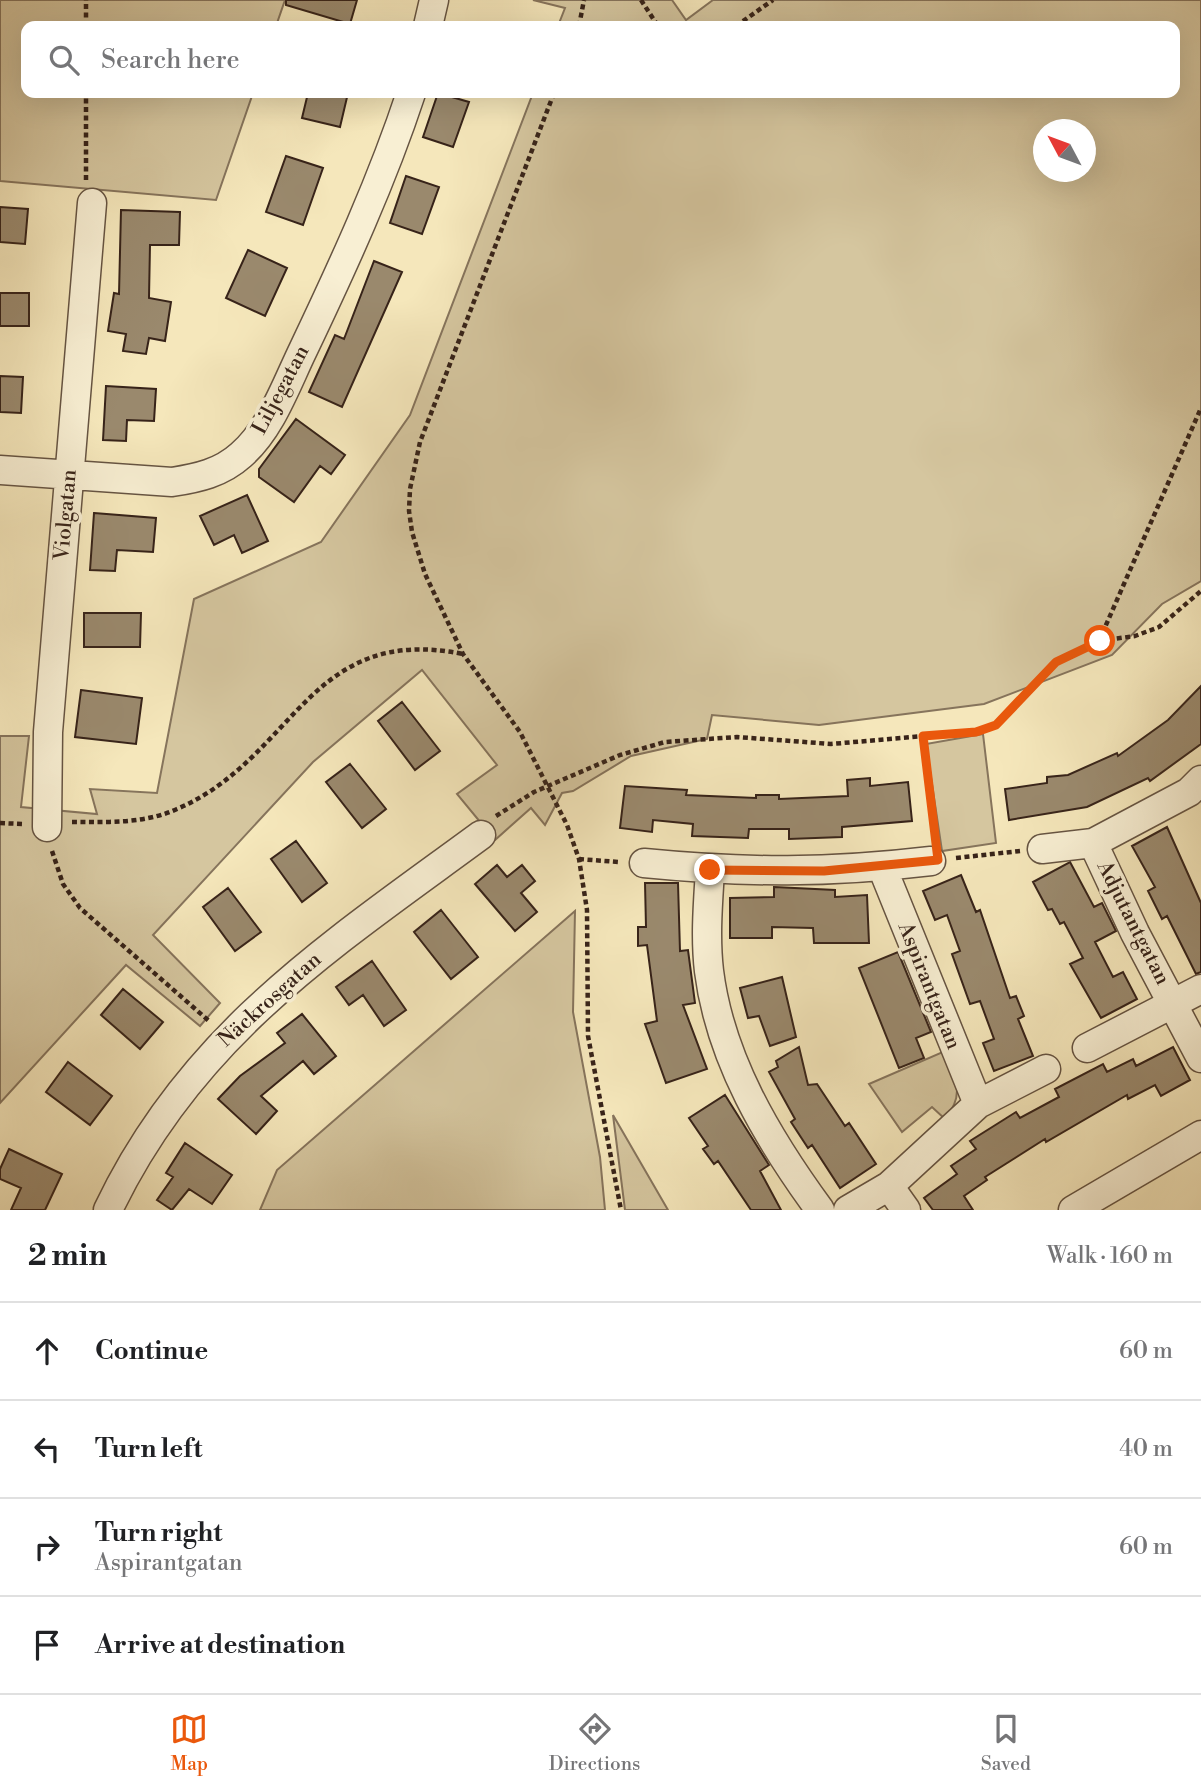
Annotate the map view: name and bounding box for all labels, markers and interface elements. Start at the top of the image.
search box [21,21,1180,98]
icon: search [45,41,83,79]
text: Search here [101,44,240,76]
north arrow [1033,119,1096,182]
street label: Liljegatan [247,341,315,439]
street label: Violgatan [49,468,83,563]
route start [1084,625,1115,656]
route end [694,854,725,885]
street label: Adjutantgatan [1090,856,1176,990]
street label: Aspirantgatan [891,918,966,1054]
street label: Näckrosgatan [213,947,327,1053]
text: 2 min [28,1237,107,1275]
text: Walk · 160 m [1047,1242,1173,1270]
icon: ahead [28,1332,66,1370]
text: Continue [95,1335,208,1367]
text: 60 m [1119,1337,1173,1365]
icon: left [28,1430,66,1468]
text: Turn left [95,1433,203,1465]
text: 40 m [1119,1435,1173,1463]
text: Turn right [95,1517,223,1549]
icon: right [28,1528,66,1566]
text: 60 m [1119,1533,1173,1561]
text: Aspirantgatan [95,1549,242,1577]
icon: arrive [28,1626,66,1664]
text: Arrive at destination [95,1629,345,1661]
tab: Map [170,1710,208,1776]
tab: Directions [549,1710,640,1776]
tab: Saved [981,1710,1031,1776]

